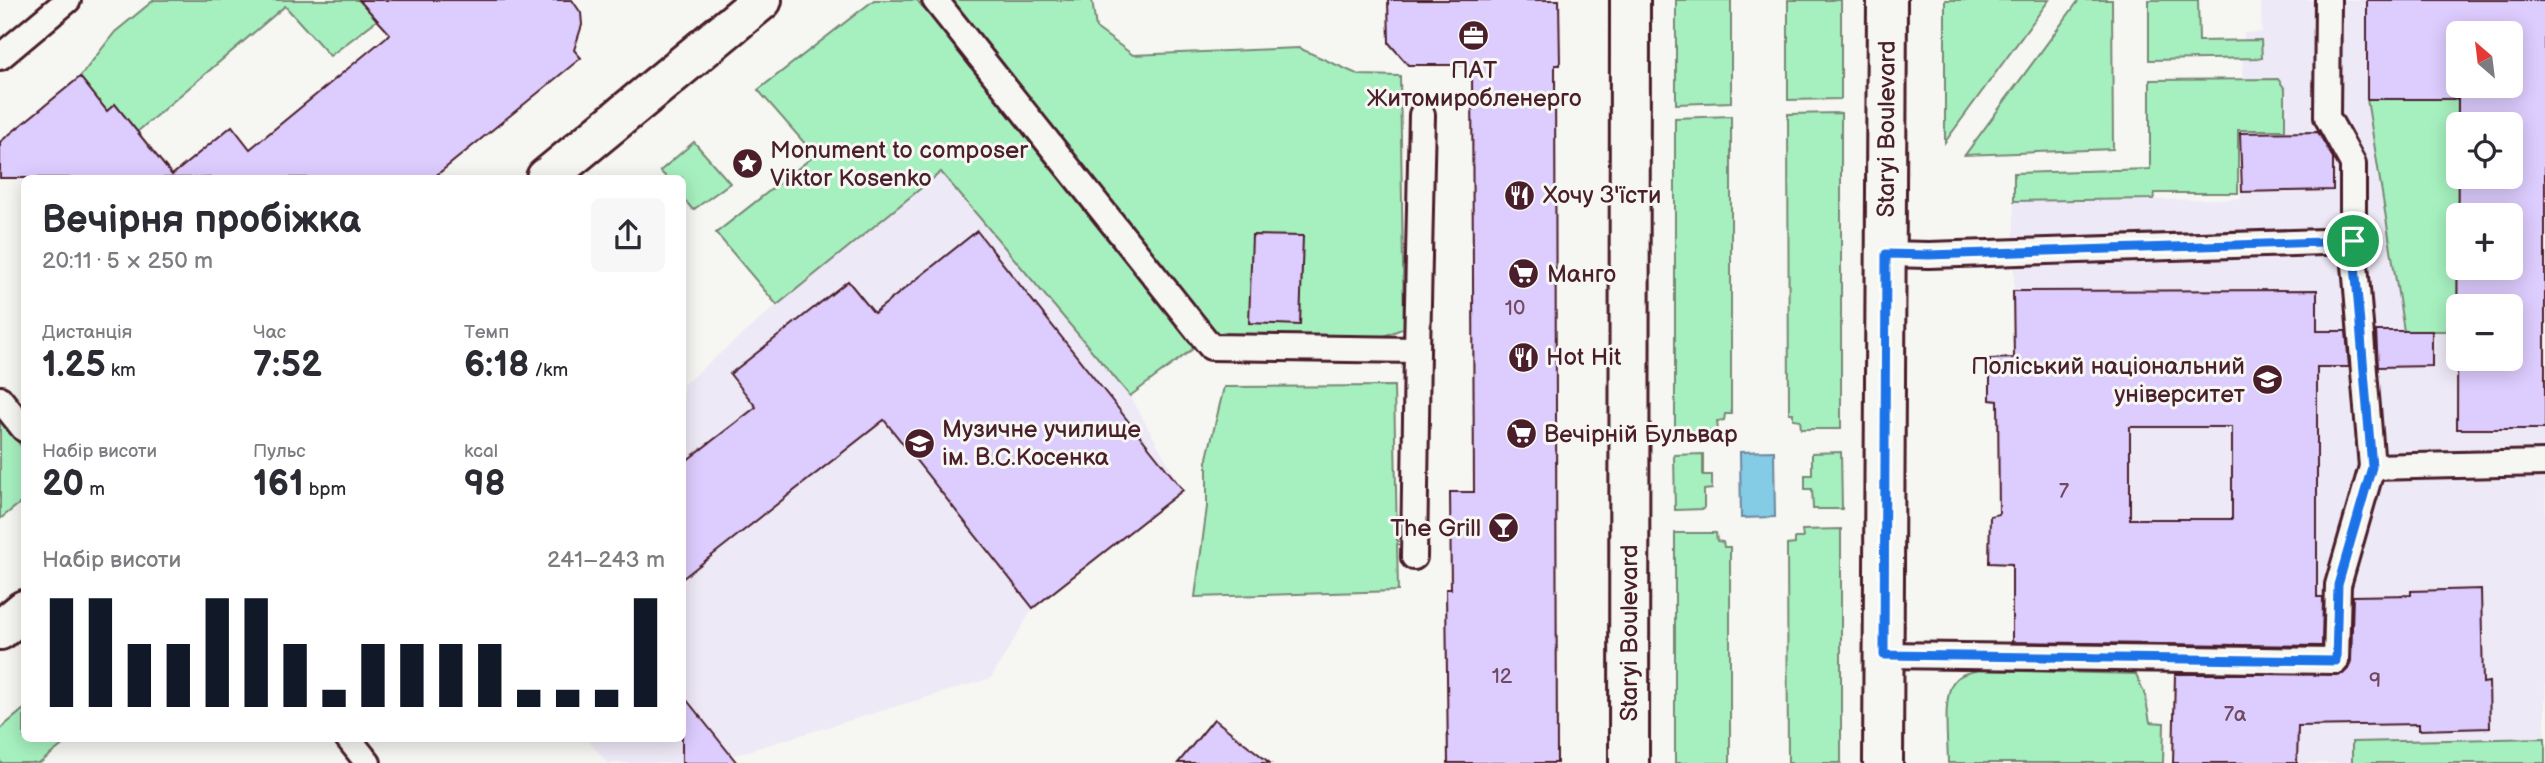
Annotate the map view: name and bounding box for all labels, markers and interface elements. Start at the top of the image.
office icon: ПАТ Житомиробленерго [1457,19,1491,53]
north arrow [2446,21,2524,98]
map controls [2446,21,2523,371]
street label: Staryi Boulevard [1872,40,1902,218]
place label: ПАТ Житомиробленерго [1367,56,1581,113]
button: locate [2446,112,2523,189]
place label: Monument to composer Viktor Kosenko [770,136,1028,193]
place icon: Monument to composer Viktor Kosenko [730,147,764,181]
restaurant icon: Хочу З'їсти [1503,178,1537,212]
place label: Хочу З'їсти [1543,181,1661,210]
text: Вечірня пробіжка [42,198,361,243]
button: share [591,198,665,272]
button: + [2446,203,2523,280]
pin [2323,211,2383,271]
icon: arrive [2334,222,2372,260]
text: 20:11 · 5 × 250 m [42,247,213,275]
supermarket icon: Манго [1507,257,1541,291]
place label: Манго [1547,260,1616,289]
button: − [2446,294,2523,371]
house number: 10 [1505,296,1525,321]
text: Дистанція [42,321,132,344]
text: Час [253,321,286,344]
text: Темп [464,321,509,344]
restaurant icon: Hot Hit [1506,340,1540,374]
place label: Hot Hit [1546,343,1622,372]
text: 1.25 [42,344,106,387]
text: 7:52 [253,344,322,387]
text: 6:18 [464,344,529,387]
place label: Поліський національний університет [1971,352,2245,409]
text: km [106,359,136,382]
text: /km [529,359,568,382]
school or university icon: Поліський національний університет [2251,363,2285,397]
place label: Музичне училище ім. В.С.Косенка [942,415,1141,472]
supermarket icon: Вечірній Бульвар [1504,417,1538,451]
place label: Вечірній Бульвар [1544,420,1738,449]
school or university icon: Музичне училище ім. В.С.Косенка [902,426,936,460]
text: Набір висоти [42,440,157,463]
text: Пульс [253,440,306,463]
text: kcal [464,440,498,463]
text: 20 [42,463,84,506]
text: 161 [253,463,304,506]
text: 98 [464,463,506,506]
text: m [84,478,105,501]
text: bpm [304,478,346,501]
house number: 7 [2059,479,2070,504]
bar icon: The Grill [1487,511,1521,545]
place label: The Grill [1390,514,1481,543]
street label: Staryi Boulevard [1615,544,1644,722]
text: Набір висоти [42,546,181,574]
text: 241–243 m [547,546,665,574]
house number: 12 [1492,664,1513,689]
house number: 9 [2369,668,2381,693]
house number: 7а [2224,702,2247,727]

